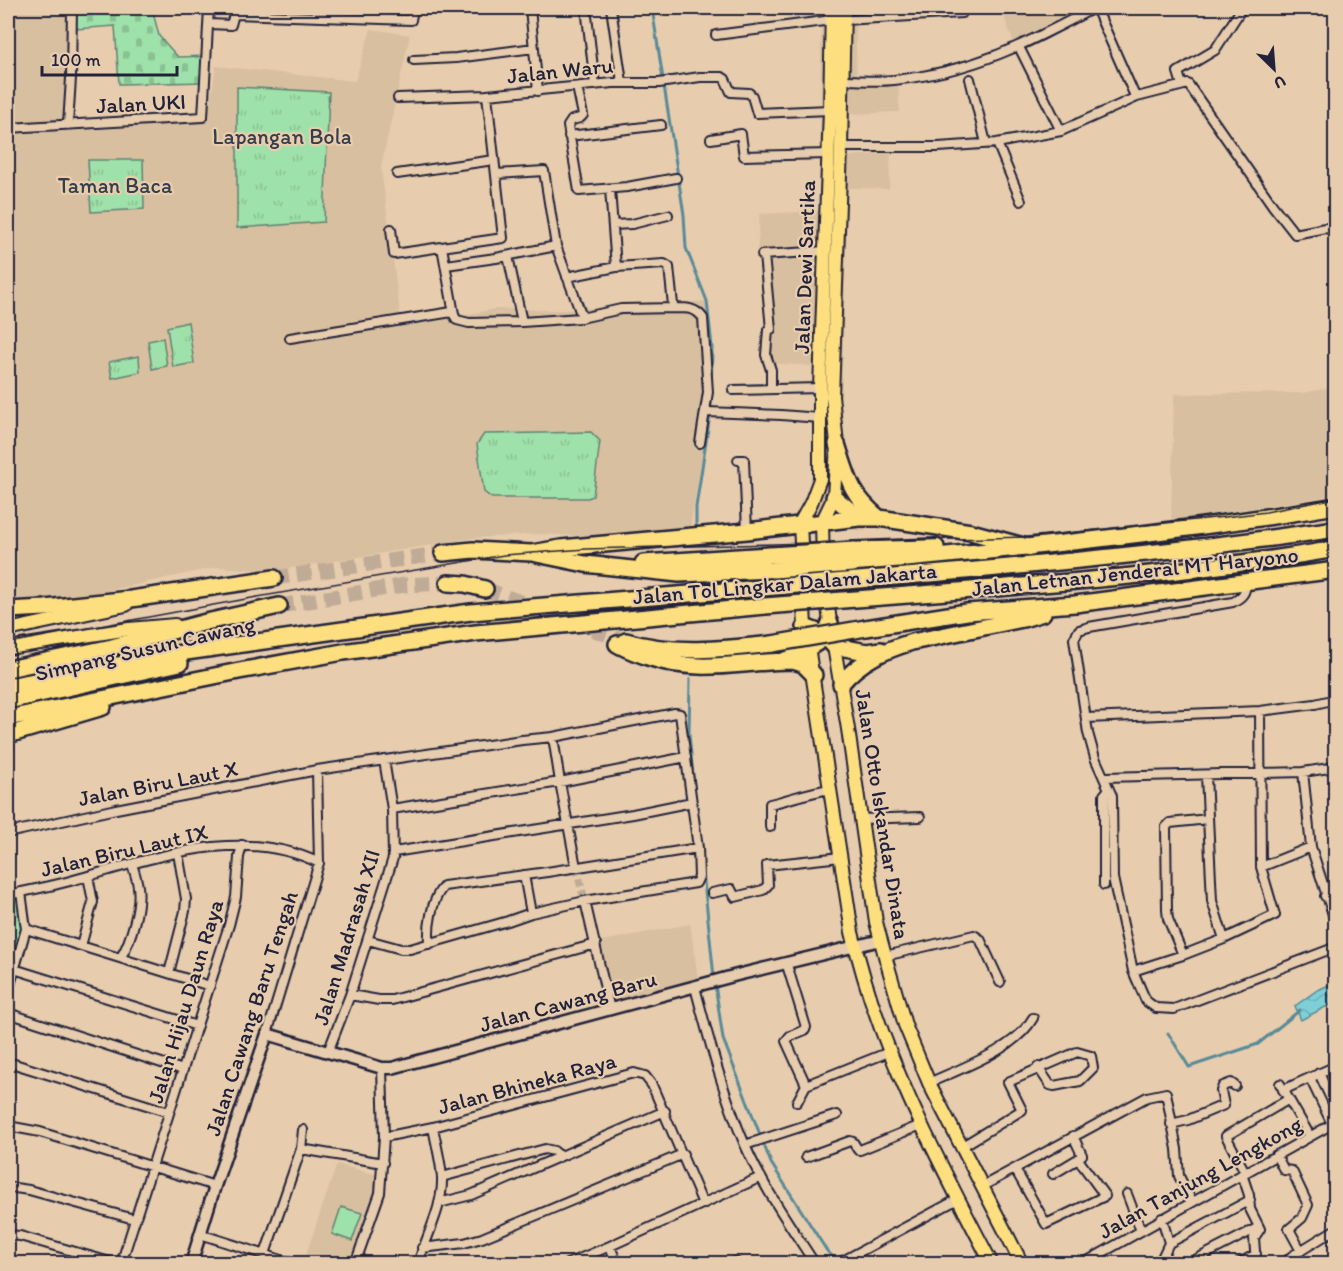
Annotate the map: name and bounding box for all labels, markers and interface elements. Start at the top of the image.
scale bar [42,39,177,77]
north arrow [1244,39,1304,99]
text: 100 m [51,49,101,71]
street label: Jalan Waru [506,52,614,89]
text: U [1271,71,1289,93]
street label: Jalan UKI [95,88,187,119]
park label: Lapangan Bola [212,123,352,150]
park label: Taman Baca [58,172,173,199]
street label: Jalan Dewi Sartika [788,179,821,355]
street label: Jalan Letnan Jenderal MT Haryono [970,541,1300,602]
street label: Jalan Tol Lingkar Dalam Jakarta [632,557,939,610]
street label: Simpang Susun Cawang [32,610,259,687]
street label: Jalan Otto Iskandar Dinata [849,687,916,941]
street label: Jalan Biru Laut X [76,755,240,812]
street label: Jalan Biru Laut IX [38,818,210,883]
street label: Jalan Madrasah XII [307,846,386,1028]
street label: Jalan Cawang Baru Tengah [199,887,304,1139]
street label: Jalan Hijau Daun Raya [142,896,229,1106]
street label: Jalan Cawang Baru [477,965,660,1038]
street label: Jalan Bhineka Raya [435,1047,620,1120]
street label: Jalan Tanjung Lengkong [1094,1110,1307,1245]

